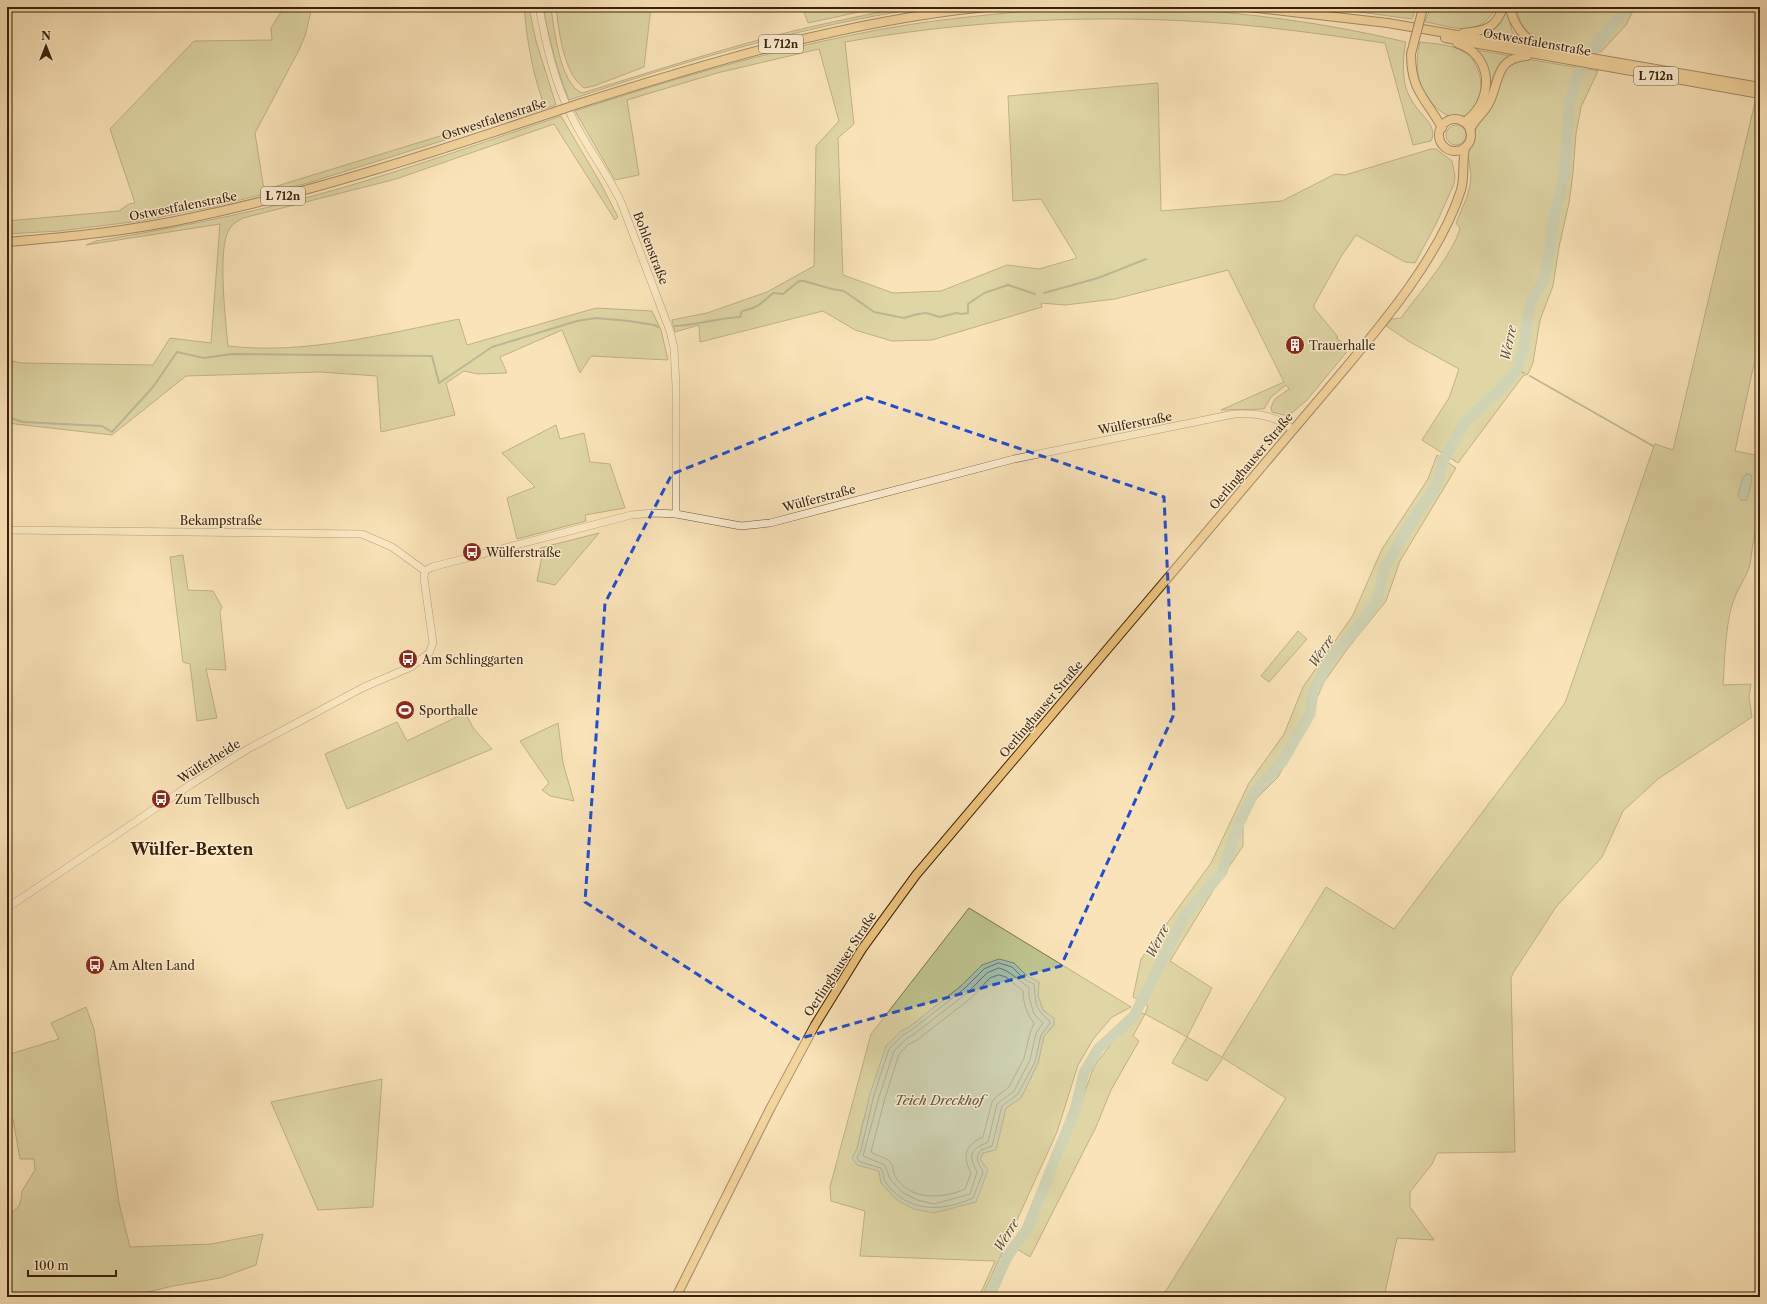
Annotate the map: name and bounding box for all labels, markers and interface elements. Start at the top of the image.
street label: Ostwestfalenstraße [1482,25,1592,59]
north arrow [26,26,66,66]
text: N [41,29,51,43]
road number: L 712n [759,35,803,53]
road number: L 712n [1634,67,1678,85]
street label: Ostwestfalenstraße [440,95,549,143]
road number: L 712n [261,187,305,205]
street label: Ostwestfalenstraße [128,188,238,224]
street label: Bohlenstraße [630,209,672,287]
water label: Werre [1496,323,1520,362]
building icon: Trauerhalle [1284,334,1306,356]
place label: Trauerhalle [1309,338,1376,353]
street label: Wülferstraße [1096,408,1173,438]
street label: Oerlinghauser Straße [1206,409,1296,512]
street label: Wülferstraße [780,481,857,515]
street label: Bekampstraße [180,513,263,528]
bus stop icon: Wülferstraße [461,541,483,563]
place label: Wülferstraße [485,545,561,560]
water label: Werre [1304,631,1338,670]
bus stop icon: Am Schlinggarten [397,648,419,670]
place label: Am Schlinggarten [421,652,524,667]
street label: Oerlinghauser Straße [996,657,1086,760]
sports icon: Sporthalle [394,699,416,721]
place label: Sporthalle [419,703,478,718]
street label: Wülferheide [174,736,243,787]
bus stop icon: Zum Tellbusch [150,788,172,810]
place label: Zum Tellbusch [175,792,260,807]
district label: Wülfer-Bexten [129,839,254,859]
street label: Oerlinghauser Straße [801,909,880,1019]
water label: Werre [1142,921,1173,960]
bus stop icon: Am Alten Land [84,954,106,976]
place label: Am Alten Land [108,958,196,973]
water label: Teich Dreckhof [895,1092,988,1108]
water label: Werre [990,1215,1023,1254]
scale bar [28,1252,116,1278]
text: 100 m [34,1258,69,1273]

